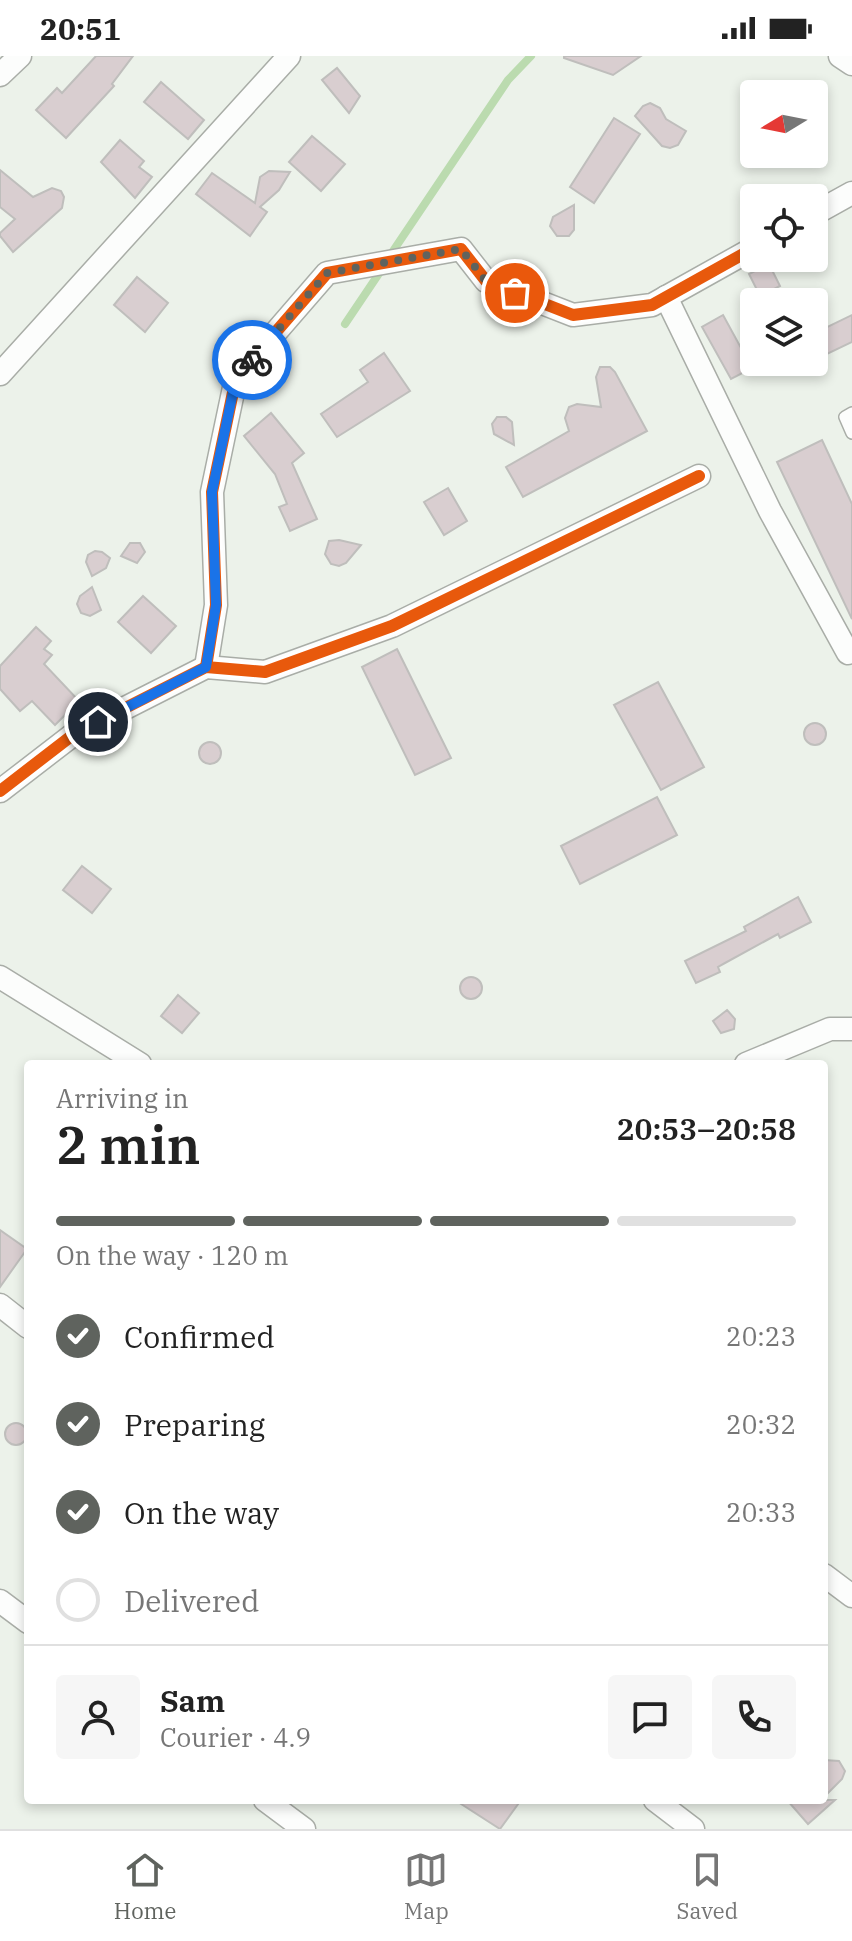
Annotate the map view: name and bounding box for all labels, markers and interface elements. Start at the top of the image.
text: 20:51 [40,9,121,48]
north arrow [740,80,828,168]
map controls [740,80,828,376]
button: locate [740,184,828,272]
pin [481,259,549,327]
icon: bag [493,271,537,315]
button: layers [740,288,828,376]
courier [212,320,292,400]
icon: bike [230,338,274,382]
pin [64,688,132,756]
icon: home [76,700,120,744]
text: Arriving in [56,1081,189,1115]
text: 20:53–20:58 [616,1109,796,1148]
text: 2 min [56,1111,201,1178]
text: On the way · 120 m [56,1238,289,1272]
icon: check [56,1314,100,1358]
text: Confirmed [124,1317,275,1356]
text: 20:23 [726,1319,796,1353]
icon: check [56,1402,100,1446]
text: Preparing [124,1405,265,1444]
text: 20:32 [726,1407,796,1441]
icon: check [56,1490,100,1534]
text: On the way [124,1493,279,1532]
text: 20:33 [726,1495,796,1529]
text: Delivered [124,1581,259,1620]
button: person [56,1675,140,1759]
button: chat [608,1675,692,1759]
button: phone [712,1675,796,1759]
text: Sam [160,1681,225,1720]
text: Courier · 4.9 [160,1720,311,1754]
tab: Home [114,1848,176,1925]
tab: Map [404,1848,449,1925]
tab: Saved [677,1848,738,1925]

